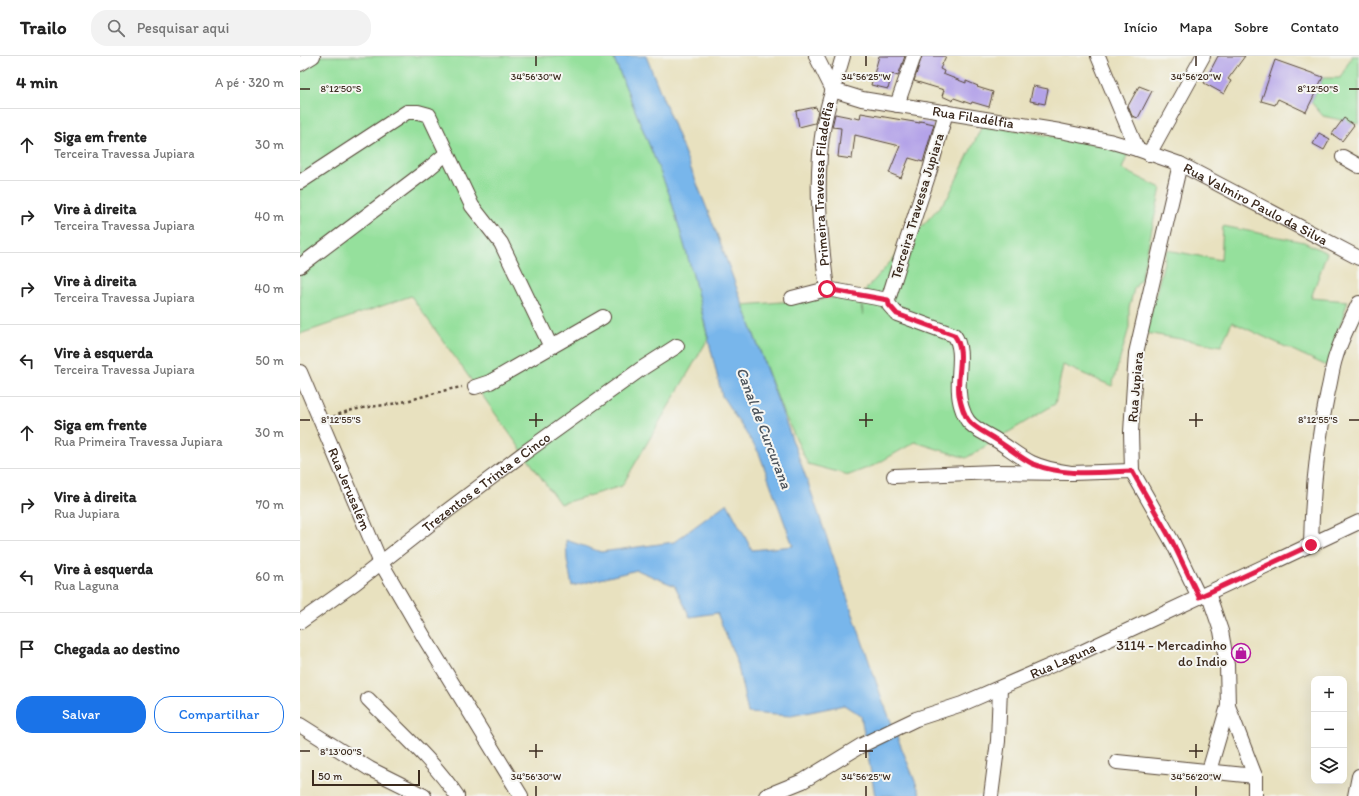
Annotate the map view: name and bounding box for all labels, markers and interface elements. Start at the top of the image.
search box [91,10,371,46]
text: Trailo [20,16,67,39]
icon: search [105,17,127,39]
text: Pesquisar aqui [137,19,229,37]
text: Início [1124,19,1158,36]
text: Mapa [1180,19,1212,36]
text: Sobre [1234,19,1268,36]
text: Contato [1290,19,1339,36]
text: 34°56'30"W [511,70,562,83]
text: 34°56'25"W [841,70,891,83]
text: 34°56'20"W [1171,70,1222,83]
text: 4 min [16,72,58,92]
text: A pé · 320 m [215,75,284,90]
text: 8°12'50"S [321,82,362,95]
text: 8°12'50"S [1298,82,1339,95]
street label: Primeira Travessa Filadelfia [811,99,838,267]
street label: Rua Filadélfia [931,103,1015,132]
text: Siga em frente [54,128,147,146]
street label: Terceira Travessa Jupiara [887,131,948,281]
icon: ahead [16,134,38,156]
text: 30 m [255,137,284,152]
text: Terceira Travessa Jupiara [54,146,195,161]
street label: Rua Valmiro Paulo da Silva [1180,159,1330,249]
text: Vire à direita [54,200,137,218]
icon: right [16,206,38,228]
text: 40 m [254,209,284,224]
text: Terceira Travessa Jupiara [54,218,195,233]
text: Vire à direita [54,272,137,290]
icon: right [16,278,38,300]
route start [818,280,836,298]
text: 40 m [254,281,284,296]
text: Terceira Travessa Jupiara [54,290,195,305]
text: Vire à esquerda [54,344,153,362]
icon: left [16,350,38,372]
street label: Rua Jupiara [1124,350,1147,423]
text: 50 m [255,353,284,368]
text: Terceira Travessa Jupiara [54,362,195,377]
water label: Canal de Curcurana [733,365,795,491]
text: 8°12'55"S [321,413,361,426]
text: 8°12'55"S [1298,413,1338,426]
text: Siga em frente [54,416,147,434]
icon: ahead [16,422,38,444]
text: 30 m [255,425,284,440]
street label: Trezentos e Trinta e Cinco [419,429,554,536]
text: Rua Primeira Travessa Jupiara [54,434,223,449]
street label: Rua Jerusalém [324,445,374,533]
text: Vire à direita [54,488,137,506]
icon: right [16,494,38,516]
text: 70 m [256,497,284,512]
text: Rua Jupiara [54,506,120,521]
route end [1302,536,1320,554]
text: Vire à esquerda [54,560,153,578]
icon: left [16,566,38,588]
text: 60 m [255,569,284,584]
text: Rua Laguna [54,578,119,593]
place label: 3114 - Mercadinho do Indio [1116,637,1227,670]
icon: arrive [16,638,38,660]
street label: Rua Laguna [1027,639,1098,683]
text: Chegada ao destino [54,640,180,658]
shop icon: 3114 - Mercadinho do Indio [1230,642,1252,664]
map controls [1311,676,1347,784]
button: + [1311,676,1347,712]
button: Salvar [16,696,146,733]
button: Compartilhar [154,696,284,733]
button: − [1311,712,1347,748]
text: 8°13'00"S [320,745,362,758]
button: layers [1311,748,1347,784]
scale bar [312,768,420,787]
text: 50 m [318,770,342,783]
text: 34°56'30"W [511,770,562,783]
text: 34°56'25"W [841,770,891,783]
text: 34°56'20"W [1171,770,1222,783]

